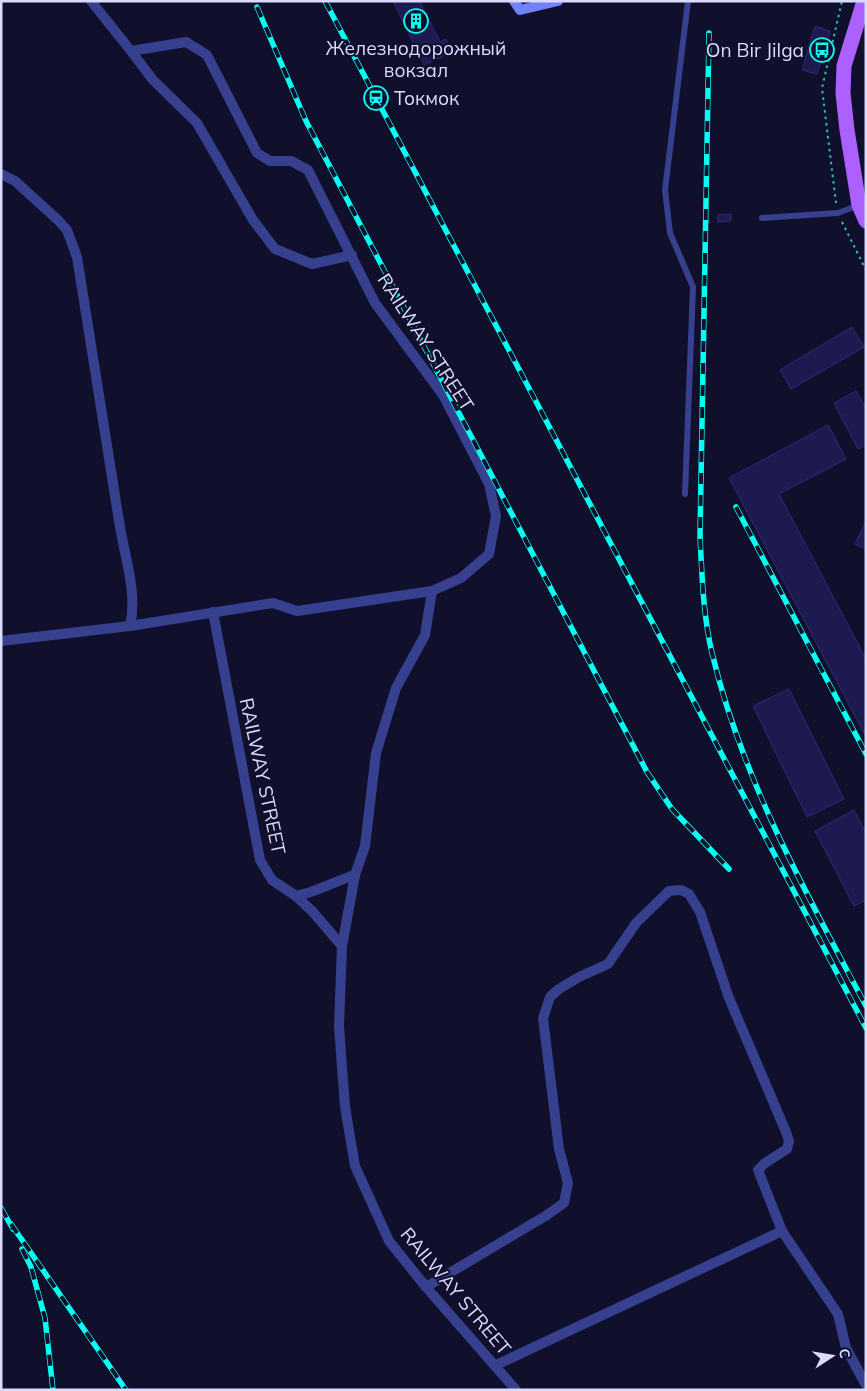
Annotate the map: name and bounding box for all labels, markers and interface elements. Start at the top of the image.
building icon: Железнодорожный вокзал [403,8,429,34]
place label: Железнодорожный вокзал [326,36,506,82]
bus stop icon: On Bir Jilga [809,37,835,63]
place label: On Bir Jilga [706,38,804,62]
station icon: Токмок [363,85,389,111]
place label: Токмок [394,86,460,110]
street label: RAILWAY STREET [373,269,480,416]
street label: RAILWAY STREET [235,696,291,857]
street label: RAILWAY STREET [396,1222,517,1360]
north arrow [807,1331,857,1381]
text: С [835,1347,855,1360]

